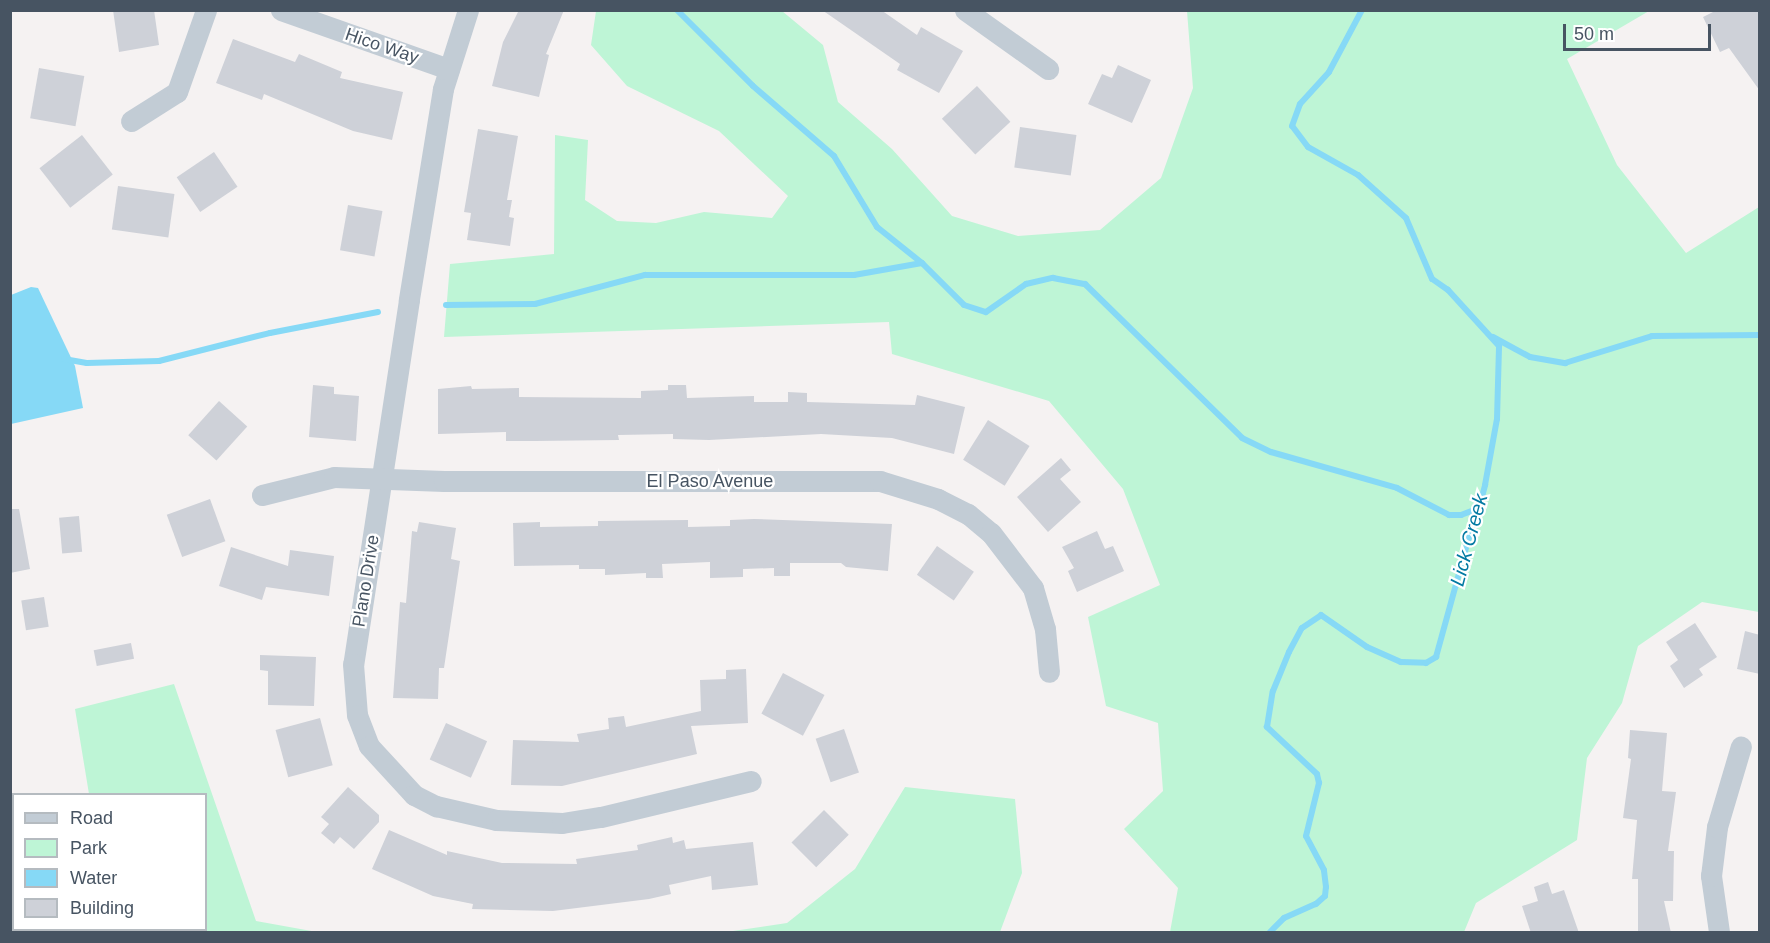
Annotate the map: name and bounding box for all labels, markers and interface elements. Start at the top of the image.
scale bar [1566,12,1714,50]
street label: Hico Way [342,23,422,69]
text: 50 m [1574,24,1614,44]
street label: El Paso Avenue [646,470,774,492]
water label: Lick Creek [1445,491,1493,589]
street label: Plano Drive [348,533,384,629]
legend [12,793,207,931]
text: Road [70,808,113,828]
text: Park [70,838,107,858]
text: Water [70,868,117,888]
text: Building [70,898,134,918]

